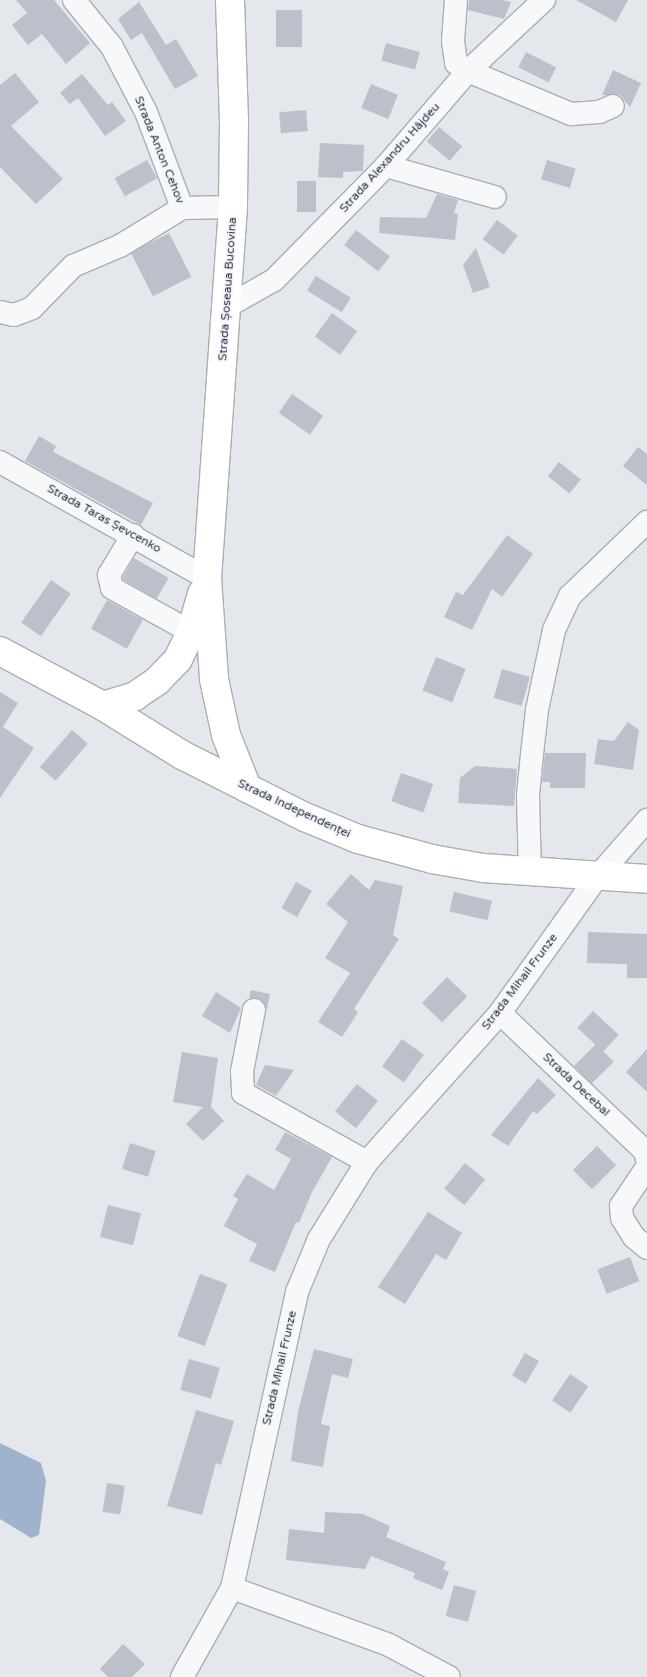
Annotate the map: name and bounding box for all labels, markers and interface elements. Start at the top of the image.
street label: Strada Anton Cehov [131,94,187,206]
street label: Strada Alexandru Hâjdeu [337,100,443,216]
street label: Strada Șoseaua Bucovina [216,217,240,361]
street label: Strada Taras Șevcenko [44,482,164,556]
street label: Strada Independenței [235,776,353,842]
street label: Strada Mihail Frunze [479,931,561,1033]
street label: Strada Decebal [539,1050,613,1120]
street label: Strada Mihail Frunze [260,1309,300,1427]

